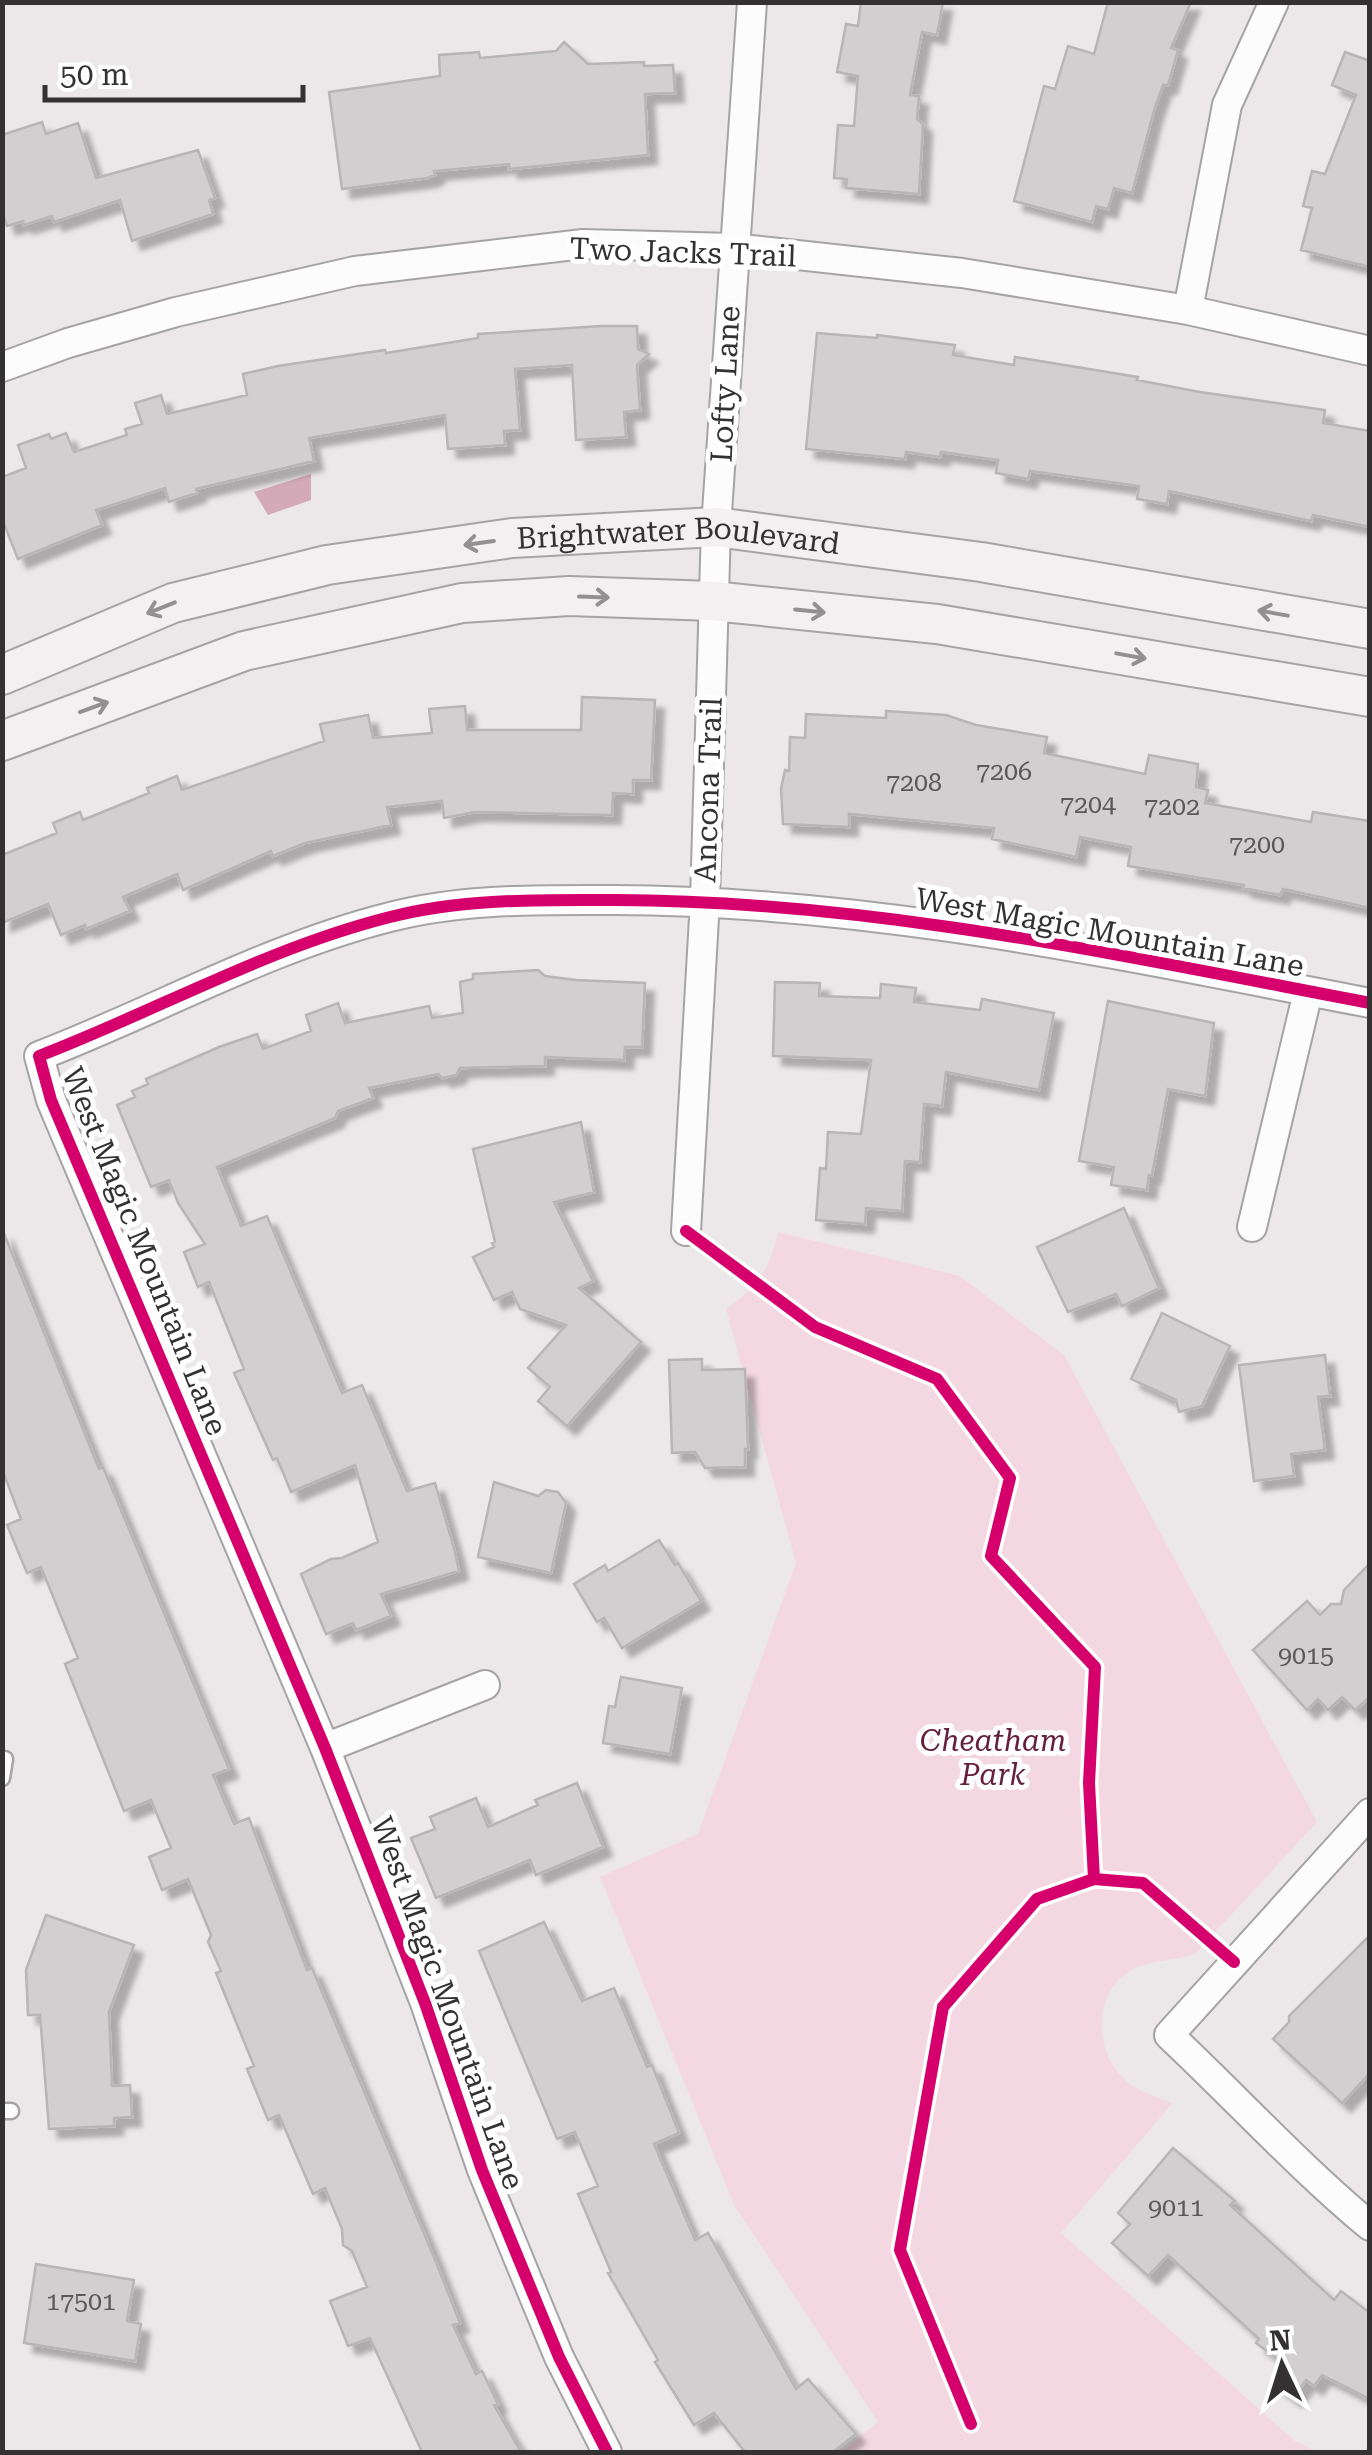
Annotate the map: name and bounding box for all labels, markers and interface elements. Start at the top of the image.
scale bar [45,40,302,102]
text: 50 m [60,57,129,92]
street label: Two Jacks Trail [569,231,797,273]
street label: Lofty Lane [703,305,747,463]
street label: Brightwater Boulevard [516,509,842,561]
one-way arrow [463,534,496,552]
one-way arrow [577,588,609,607]
one-way arrow [147,600,178,618]
one-way arrow [793,601,825,620]
one-way arrow [1258,603,1290,622]
one-way arrow [1115,648,1147,666]
one-way arrow [77,697,108,715]
street label: Ancona Trail [687,697,729,883]
house number: 7206 [976,757,1032,786]
house number: 7208 [886,768,942,797]
house number: 7204 [1060,790,1116,819]
house number: 7202 [1144,792,1200,821]
house number: 7200 [1229,830,1285,859]
street label: West Magic Mountain Lane [913,881,1307,983]
street label: West Magic Mountain Lane [55,1062,235,1440]
house number: 9015 [1278,1641,1334,1670]
park label: Cheatham Park [920,1723,1066,1792]
street label: West Magic Mountain Lane [364,1812,532,2194]
house number: 9011 [1148,2193,1204,2222]
house number: 17501 [46,2287,116,2316]
north arrow [1232,2315,1332,2415]
text: N [1268,2323,1292,2358]

